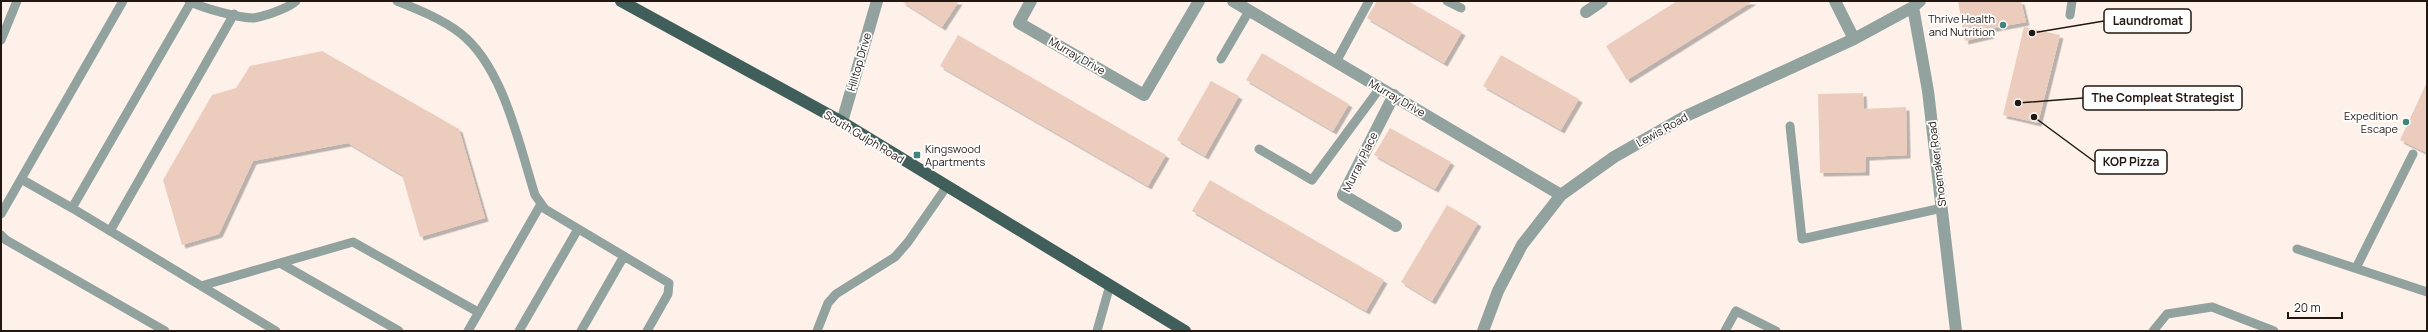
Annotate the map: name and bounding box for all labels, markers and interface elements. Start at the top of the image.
callout: Laundromat [2104,9,2191,33]
place label: Thrive Health and Nutrition [1928,11,1995,39]
text: Laundromat [2113,12,2183,29]
marker: Thrive Health and Nutrition [1998,20,2008,30]
street label: Hilltop Drive [843,30,874,93]
street label: Murray Drive [1046,33,1109,78]
street label: Murray Drive [1366,75,1429,120]
callout: The Compleat Strategist [2083,86,2242,110]
text: The Compleat Strategist [2091,89,2235,106]
street label: South Gulph Road [821,107,907,166]
place label: Expedition Escape [2344,108,2399,136]
street label: Lewis Road [1633,109,1690,150]
marker: Expedition Escape [2401,117,2411,127]
street label: Shoemaker Road [1924,121,1949,207]
street label: Murray Place [1339,129,1381,194]
place label: Kingswood Apartments [925,141,985,169]
marker: Kingswood Apartments [912,150,922,160]
callout: KOP Pizza [2095,150,2167,174]
text: KOP Pizza [2103,153,2159,170]
scale bar [2288,294,2342,320]
text: 20 m [2294,299,2321,316]

